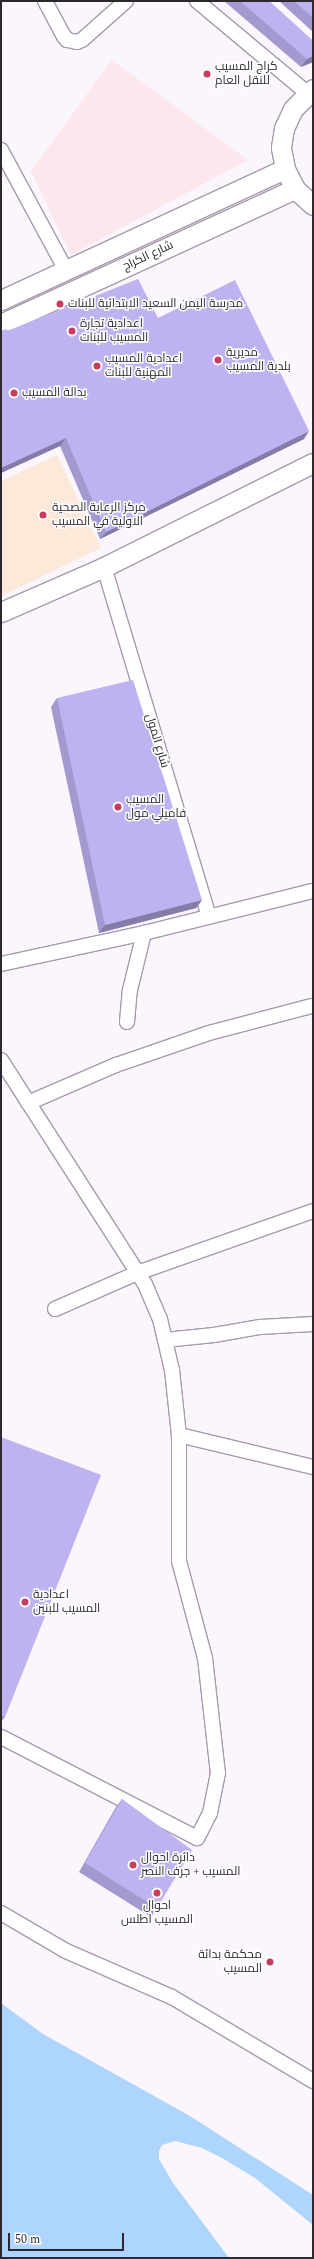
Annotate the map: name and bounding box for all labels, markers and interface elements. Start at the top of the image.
place label: كراج المسيب للنقل العام [215,60,278,88]
marker: كراج المسيب للنقل العام [202,69,212,79]
street label: شارع الكراج [120,238,176,274]
place label: مدرسة اليمن السعيد الابتدائية للبنات [68,297,243,311]
marker: مدرسة اليمن السعيد الابتدائية للبنات [55,299,65,309]
place label: اعدادية تجارة المسيب للبنات [80,317,148,345]
marker: اعدادية تجارة المسيب للبنات [67,326,77,336]
place label: مديرية بلدية المسيب [226,346,291,374]
place label: اعدادية المسيب المهنية للبنات [105,352,182,380]
marker: مديرية بلدية المسيب [213,355,223,365]
marker: اعدادية المسيب المهنية للبنات [92,361,102,371]
place label: بدالة المسيب [22,386,86,400]
marker: بدالة المسيب [9,388,19,398]
place label: مركز الرعاية الصحية الاولية في المسيب [52,501,146,529]
marker: مركز الرعاية الصحية الاولية في المسيب [37,509,49,521]
street label: شارع المول [142,712,172,770]
place label: المسيب فاميلي مول [126,793,186,821]
marker: المسيب فاميلي مول [113,802,123,812]
place label: اعدادية المسيب للبنين [33,1588,100,1616]
marker: اعدادية المسيب للبنين [20,1597,30,1607]
place label: دائرة احوال المسيب + جرف النصر [141,1851,240,1879]
marker: دائرة احوال المسيب + جرف النصر [128,1860,138,1870]
marker: احوال المسيب اطلس [152,1888,162,1898]
place label: احوال المسيب اطلس [121,1899,193,1927]
place label: محكمة بدائة المسيب [198,1948,262,1976]
marker: محكمة بدائة المسيب [265,1957,275,1967]
scale bar [10,2225,126,2251]
text: 50 m [15,2230,40,2249]

